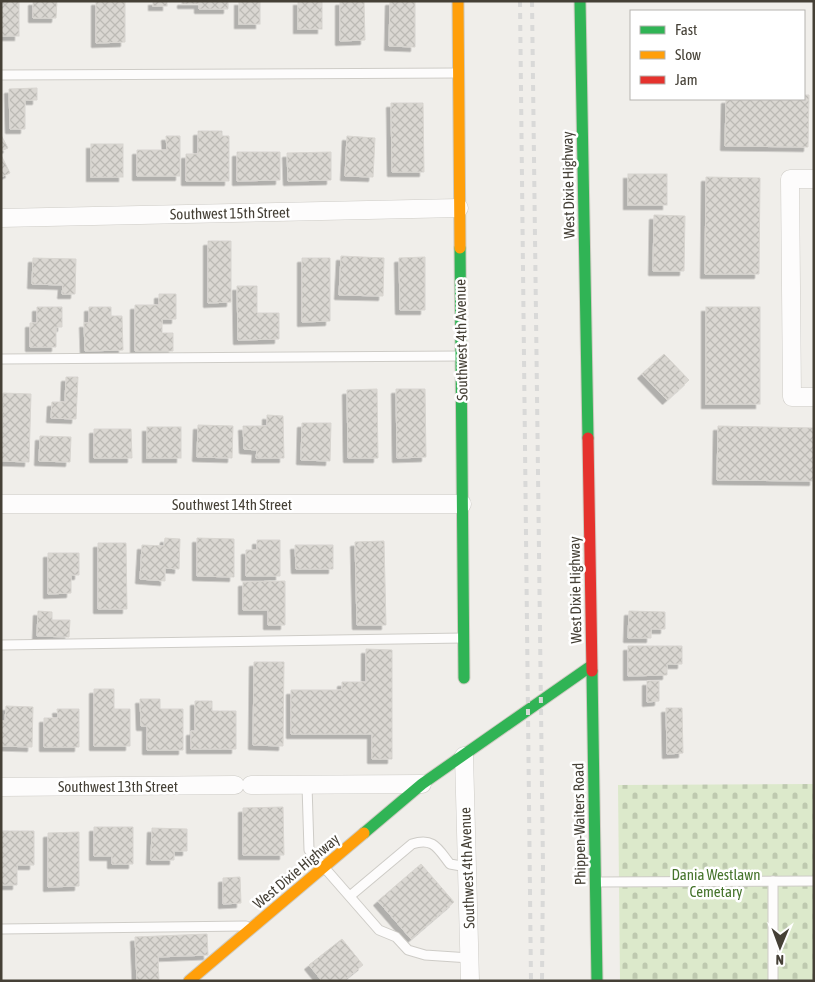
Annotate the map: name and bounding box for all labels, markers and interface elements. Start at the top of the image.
legend [630,10,805,100]
text: Fast [675,21,697,38]
text: Slow [675,46,701,63]
text: Jam [675,71,698,88]
street label: West Dixie Highway [559,131,577,239]
street label: Southwest 15th Street [170,203,290,223]
street label: Southwest 4th Avenue [451,279,471,401]
street label: Southwest 14th Street [172,496,292,513]
street label: West Dixie Highway [566,536,584,644]
street label: Phippen-Waiters Road [569,763,589,885]
street label: Southwest 13th Street [58,778,178,795]
street label: Southwest 4th Avenue [456,807,478,929]
street label: West Dixie Highway [250,830,342,912]
park label: Dania Westlawn Cemetary [671,866,761,900]
north arrow [755,922,805,972]
text: N [776,952,784,968]

